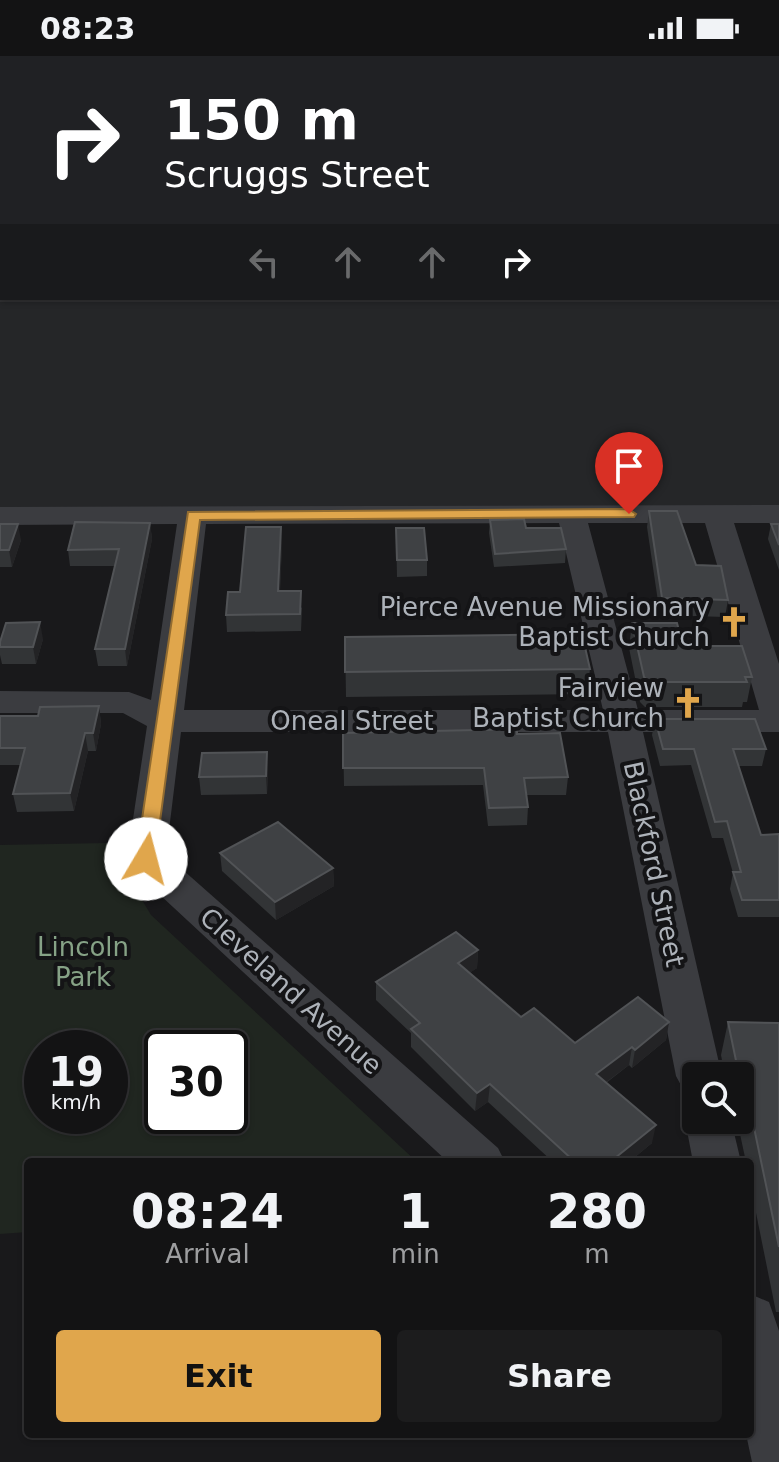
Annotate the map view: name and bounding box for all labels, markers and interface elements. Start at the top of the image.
text: 08:23 [40,11,136,46]
text: 150 m [164,87,359,152]
icon: right [32,88,136,192]
text: Scruggs Street [164,154,430,195]
icon: left [242,240,286,284]
icon: ahead [326,240,370,284]
icon: ahead [410,240,454,284]
icon: right [494,240,538,284]
pin [595,432,663,514]
icon: arrive [607,444,651,488]
place label: Pierce Avenue Missionary Baptist Church [380,592,710,652]
church icon: Pierce Avenue Missionary Baptist Church [717,605,751,639]
place label: Fairview Baptist Church [472,673,664,733]
church icon: Fairview Baptist Church [671,686,705,720]
street label: Oneal Street [270,706,434,736]
street label: Blackford Street [618,758,690,970]
position arrow [104,817,188,901]
street label: Cleveland Avenue [194,902,388,1080]
park label: Lincoln Park [37,932,129,992]
speed limit sign: 30 [144,1030,248,1134]
text: 19 [48,1049,104,1095]
map controls [682,1062,754,1134]
button: search [682,1062,754,1134]
text: km/h [51,1090,101,1114]
text: 08:24 [131,1183,284,1239]
text: 1 [399,1183,432,1239]
text: 280 [547,1183,647,1239]
text: Arrival [165,1239,250,1269]
text: min [391,1239,440,1269]
text: m [584,1239,610,1269]
button: Exit [56,1330,381,1422]
button: Share [397,1330,722,1422]

